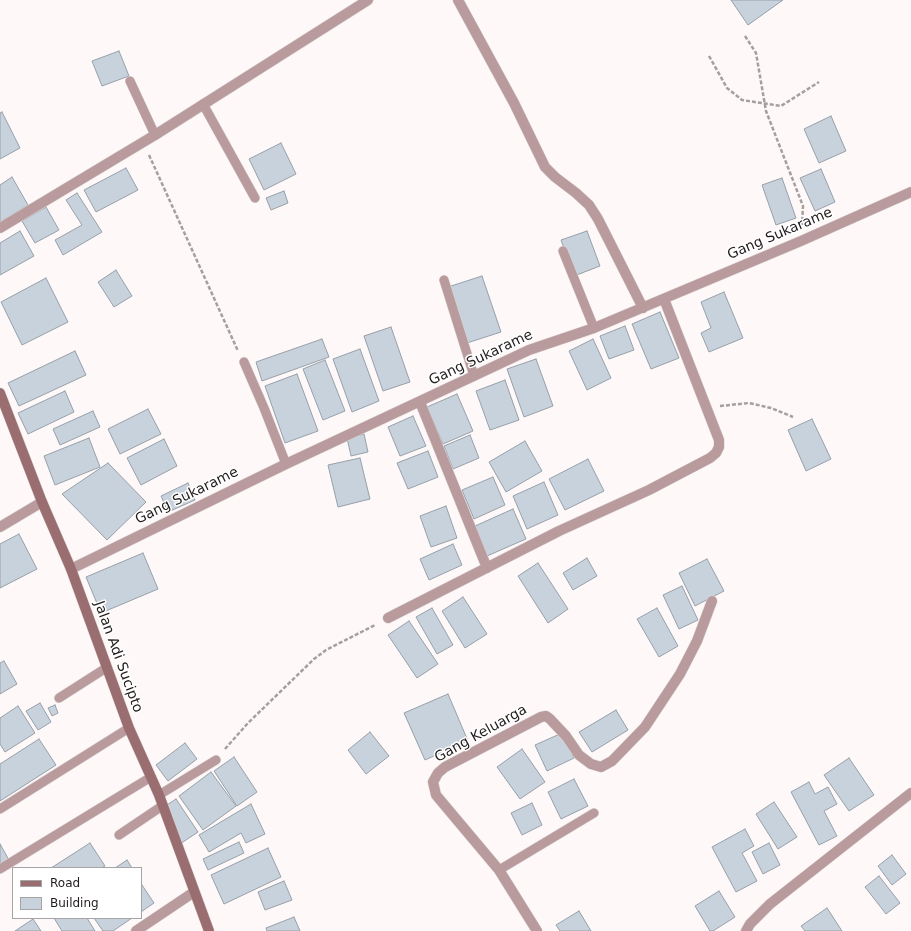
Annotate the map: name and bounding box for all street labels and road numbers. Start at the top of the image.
street label: Gang Sukarame [725,204,835,264]
street label: Gang Sukarame [427,327,535,389]
street label: Gang Sukarame [133,464,241,528]
street label: Jalan Adi Sucipto [90,599,146,715]
street label: Gang Keluarga [432,702,530,766]

